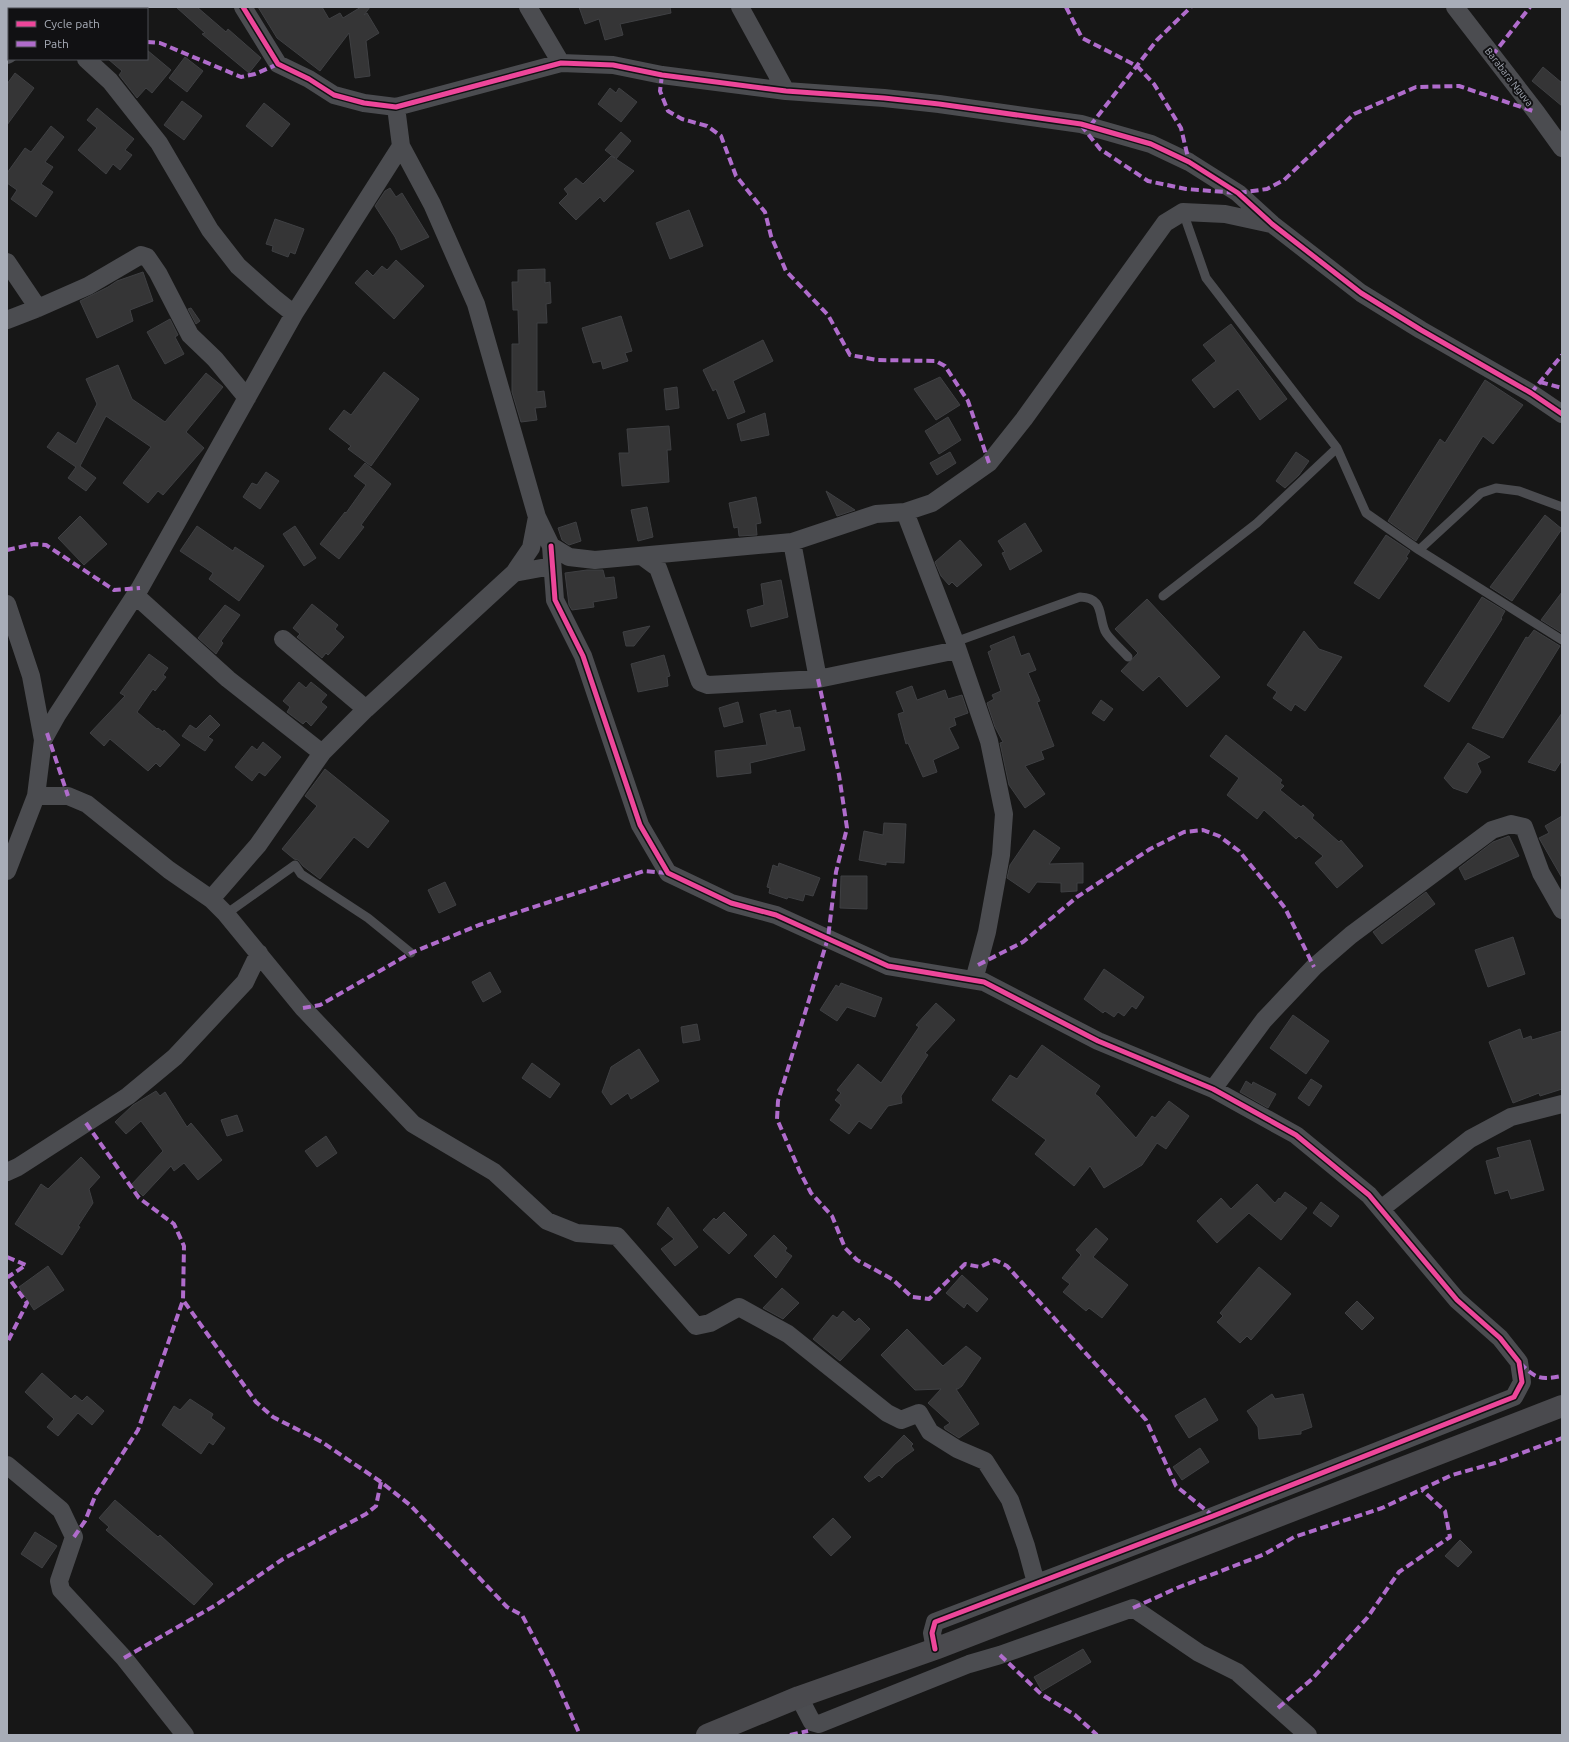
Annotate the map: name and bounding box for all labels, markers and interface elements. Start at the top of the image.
legend [8,8,148,60]
text: Cycle path [44,17,100,30]
text: Path [44,37,69,50]
street label: Barabara Nguva [1483,46,1535,108]

